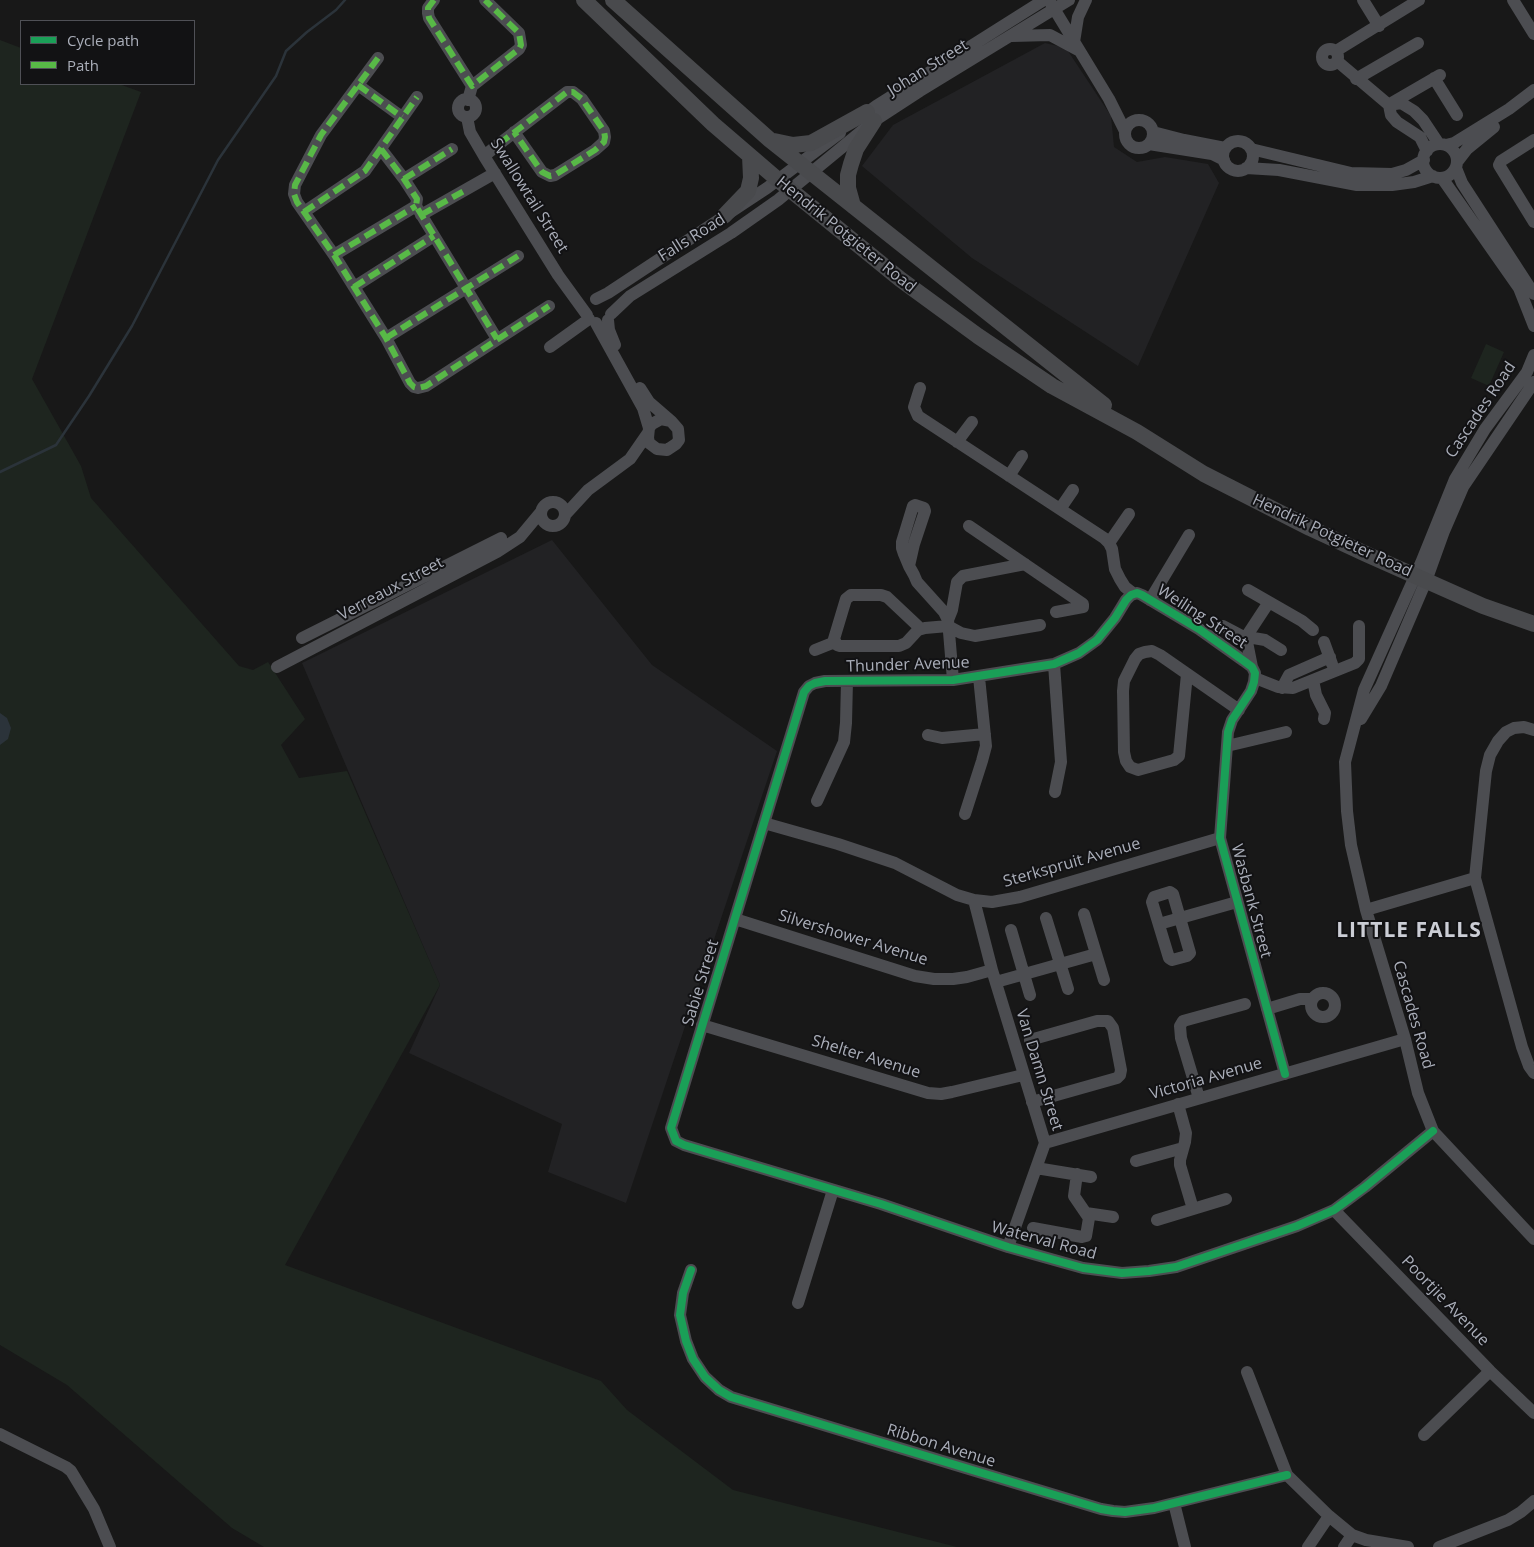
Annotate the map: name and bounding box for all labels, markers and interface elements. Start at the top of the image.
legend [20,20,195,85]
text: Cycle path [67,30,139,50]
street label: Johan Street [884,36,972,100]
text: Path [67,55,99,75]
street label: Swallowtail Street [486,135,572,257]
street label: Hendrik Potgieter Road [772,173,920,297]
street label: Falls Road [655,210,729,266]
street label: Cascades Road [1442,358,1520,462]
street label: Hendrik Potgieter Road [1249,491,1415,581]
street label: Verreaux Street [335,553,447,625]
street label: Weiling Street [1153,581,1251,653]
street label: Thunder Avenue [846,653,970,677]
street label: Sterkspruit Avenue [1001,834,1143,892]
street label: Wasbank Street [1227,842,1275,960]
street label: Silvershower Avenue [776,906,930,970]
district label: LITTLE FALLS [1335,918,1483,944]
street label: Sabie Street [679,937,723,1029]
street label: Cascades Road [1388,959,1438,1071]
street label: Van Damn Street [1011,1007,1067,1133]
street label: Shelter Avenue [809,1031,923,1083]
street label: Victoria Avenue [1148,1054,1264,1104]
street label: Waterval Road [989,1218,1099,1264]
street label: Poortjie Avenue [1397,1252,1493,1350]
street label: Ribbon Avenue [884,1420,998,1472]

